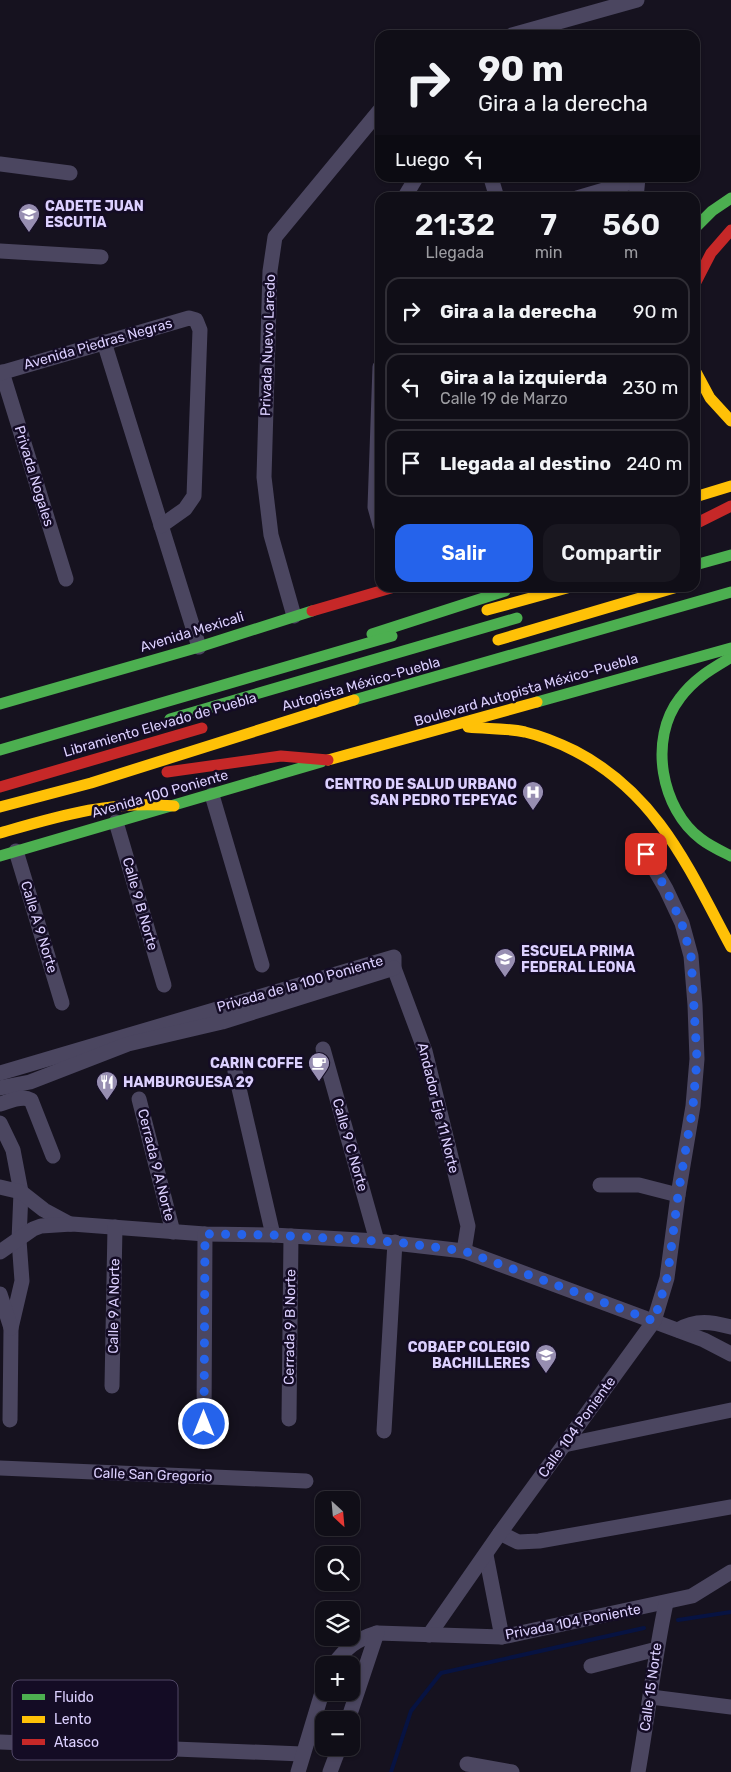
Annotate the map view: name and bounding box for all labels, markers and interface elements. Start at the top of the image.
text: 90 m [478,48,564,90]
icon: right [395,50,460,115]
text: Gira a la derecha [478,90,648,117]
icon: left [460,145,488,173]
text: Luego [395,148,450,171]
place label: CADETE JUAN ESCUTIA [45,198,144,231]
school or university icon: CADETE JUAN ESCUTIA [17,202,41,233]
text: 21:32 [415,207,495,243]
text: 7 [540,207,557,243]
text: 560 [602,207,660,243]
text: Llegada [426,243,484,262]
text: min [535,243,562,262]
text: m [624,243,638,262]
street label: Privada Nuevo Laredo [257,274,279,416]
icon: right [397,297,425,325]
text: Gira a la derecha [440,300,597,323]
text: 90 m [633,300,678,323]
street label: Avenida Piedras Negras [22,315,174,373]
text: Gira a la izquierda [440,366,607,389]
icon: left [397,373,425,401]
text: 230 m [622,376,678,399]
text: Calle 19 de Marzo [440,389,568,408]
street label: Privada Nogales [11,423,57,529]
icon: arrive [397,449,425,477]
text: Llegada al destino [440,452,611,475]
text: 240 m [626,452,683,475]
button: Salir [395,524,533,582]
button: Compartir [543,524,680,582]
street label: Avenida Mexicali [138,608,246,656]
street label: Boulevard Autopista México-Puebla [412,650,640,730]
street label: Autopista México-Puebla [280,653,442,715]
street label: Libramiento Elevado de Puebla [61,689,259,761]
street label: Avenida 100 Poniente [90,766,230,822]
place label: CENTRO DE SALUD URBANO SAN PEDRO TEPEYAC [325,776,517,809]
hospital icon: CENTRO DE SALUD URBANO SAN PEDRO TEPEYAC [521,780,545,811]
pin [625,833,667,875]
icon: arrive [632,840,660,868]
street label: Calle 9 B Norte [119,855,161,953]
street label: Calle A 9 Norte [17,879,61,975]
place label: ESCUELA PRIMA FEDERAL LEONA [521,943,636,976]
school or university icon: ESCUELA PRIMA FEDERAL LEONA [493,947,517,978]
street label: Privada de la 100 Poniente [215,952,385,1016]
street label: Andador Eje 11 Norte [414,1041,462,1175]
cafe icon: CARIN COFFE [307,1051,331,1082]
place label: CARIN COFFE [210,1055,303,1072]
restaurant icon: HAMBURGUESA 29 [95,1070,119,1101]
place label: HAMBURGUESA 29 [123,1074,254,1091]
street label: Calle 9 C Norte [329,1097,371,1194]
street label: Cerrada 9 A Norte [134,1107,178,1223]
street label: Calle 9 A Norte [105,1258,123,1354]
street label: Cerrada 9 B Norte [280,1269,300,1385]
place label: COBAEP COLEGIO BACHILLERES [408,1339,530,1372]
school or university icon: COBAEP COLEGIO BACHILLERES [534,1343,558,1374]
street label: Calle 104 Poniente [535,1373,619,1481]
position arrow [177,1397,229,1449]
street label: Calle San Gregorio [93,1464,213,1486]
north arrow [315,1491,360,1536]
map controls [315,1491,360,1756]
button: search [315,1546,360,1591]
street label: Privada 104 Poniente [504,1600,642,1643]
button: layers [315,1601,360,1646]
street label: Calle 15 Norte [636,1641,666,1732]
button: + [315,1656,360,1701]
legend [12,1680,178,1760]
text: Fluido [54,1689,94,1706]
text: Lento [54,1711,91,1728]
button: − [315,1711,360,1756]
text: Atasco [54,1734,99,1751]

